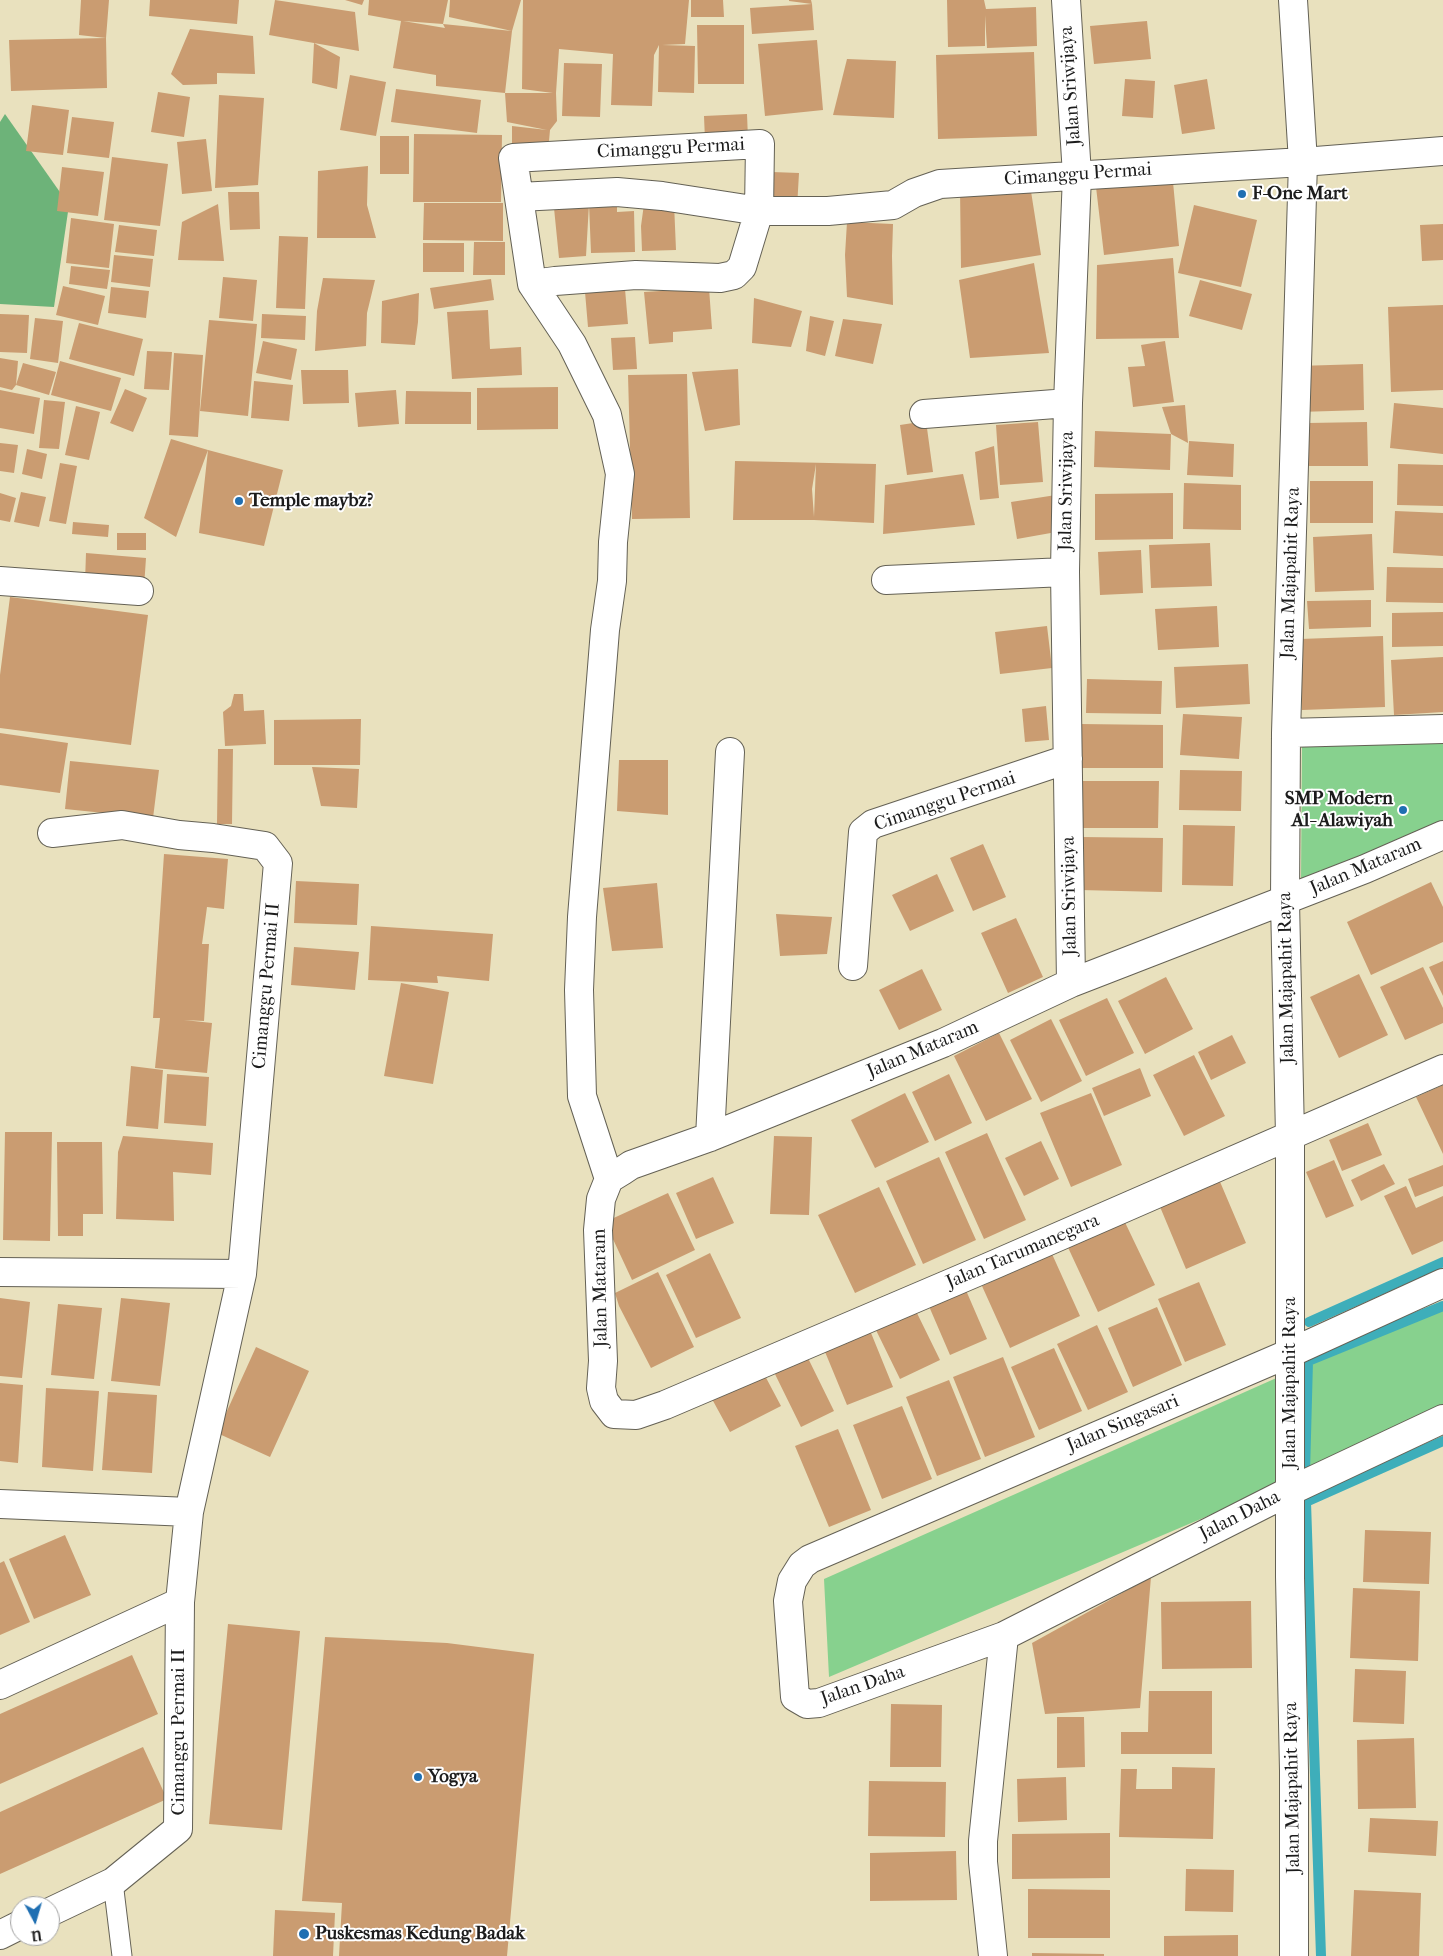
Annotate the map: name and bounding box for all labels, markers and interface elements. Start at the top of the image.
street label: Jalan Sriwijaya [1055,26,1087,146]
street label: Cimanggu Permai [596,134,746,164]
street label: Cimanggu Permai [1003,158,1153,192]
place label: F-One Mart [1252,183,1348,205]
marker: F-One Mart [1236,188,1248,200]
street label: Jalan Sriwijaya [1055,431,1079,551]
street label: Jalan Majapahit Raya [1277,487,1305,659]
place label: Temple maybz? [249,490,373,512]
marker: Temple maybz? [233,495,245,507]
street label: Cimanggu Permai [871,767,1019,837]
place label: SMP Modern Al- Alawiyah [1285,788,1393,832]
marker: SMP Modern Al- Alawiyah [1397,804,1409,816]
street label: Jalan Mataram [1307,833,1425,901]
street label: Jalan Sriwijaya [1058,836,1082,956]
street label: Jalan Majapahit Raya [1274,892,1300,1064]
street label: Cimanggu Permai II [248,902,286,1070]
street label: Jalan Mataram [864,1016,982,1084]
street label: Jalan Tarumanegara [943,1209,1103,1295]
street label: Jalan Mataram [589,1228,613,1348]
street label: Jalan Majapahit Raya [1279,1297,1301,1469]
street label: Jalan Singasari [1064,1390,1182,1458]
street label: Jalan Daha [1196,1486,1284,1546]
street label: Cimanggu Permai II [168,1649,190,1815]
street label: Jalan Daha [818,1661,908,1711]
street label: Jalan Majapahit Raya [1280,1702,1306,1874]
place label: Yogya [428,1766,478,1788]
marker: Yogya [412,1771,424,1783]
north arrow [10,1896,60,1946]
place label: Puskesmas Kedung Badak [315,1923,525,1945]
text: U [30,1926,43,1944]
marker: Puskesmas Kedung Badak [297,1927,311,1941]

